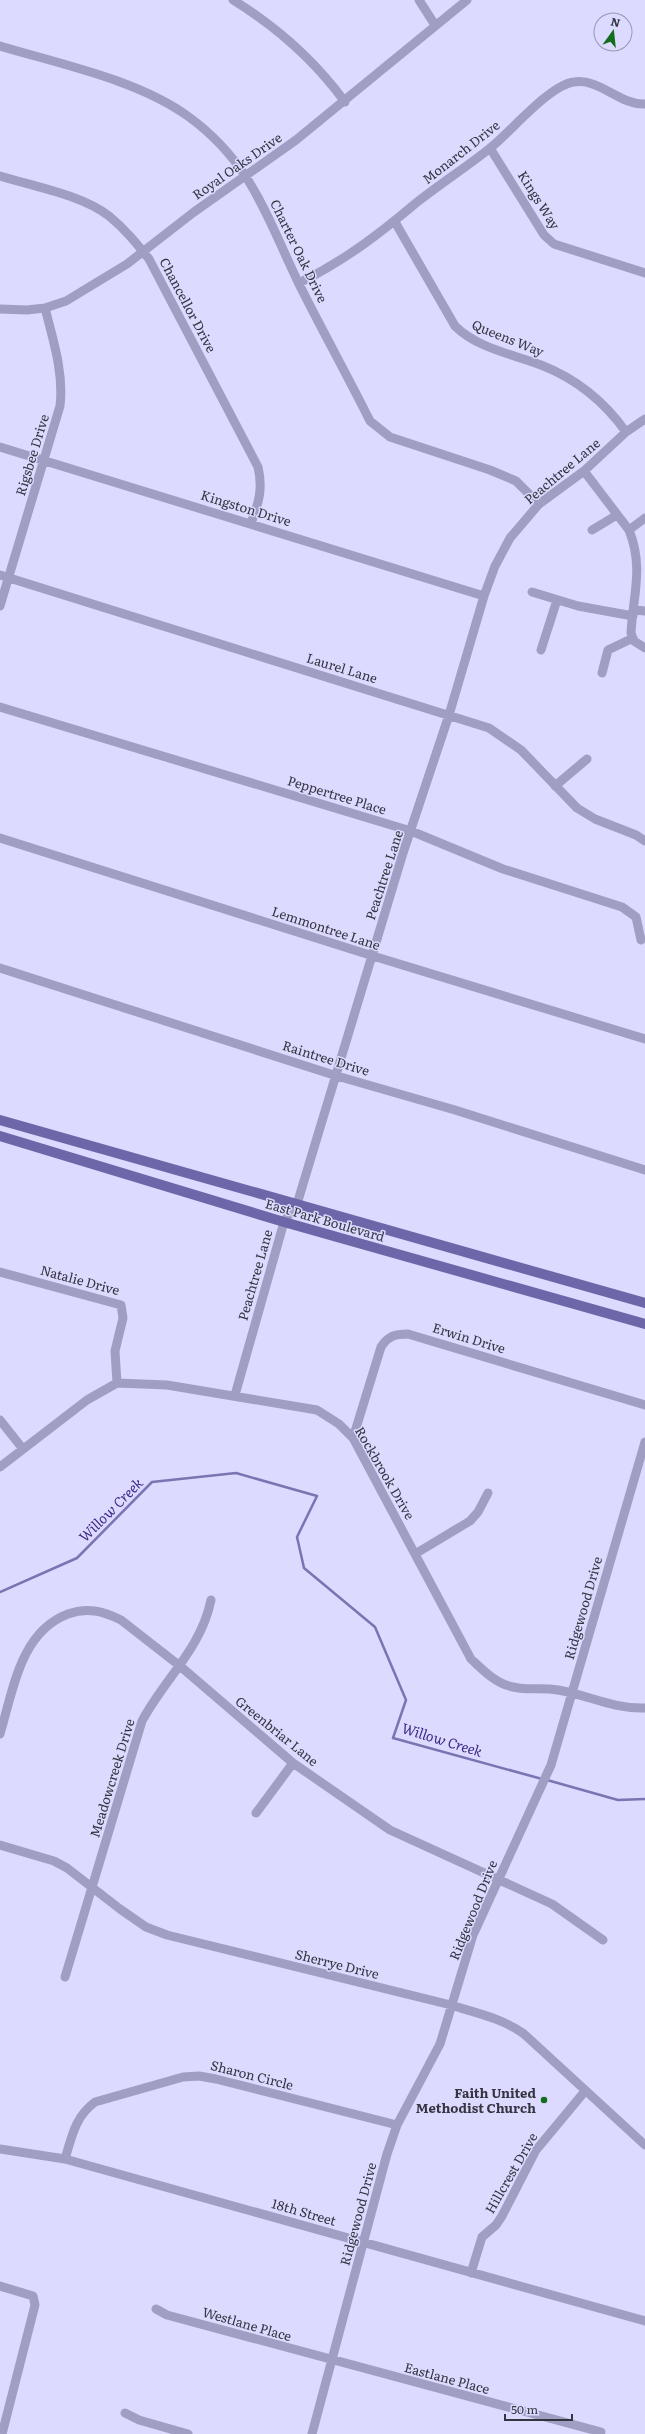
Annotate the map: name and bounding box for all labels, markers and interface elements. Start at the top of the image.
north arrow [593,12,633,52]
text: N [609,12,622,30]
street label: Monarch Drive [418,115,504,188]
street label: Royal Oaks Drive [188,128,285,204]
street label: Kings Way [514,167,565,233]
street label: Charter Oak Drive [266,196,333,306]
street label: Chancellor Drive [155,254,222,356]
street label: Queens Way [469,314,548,361]
street label: Rigsbee Drive [10,411,53,498]
street label: Peachtree Lane [520,433,604,508]
street label: Kingston Drive [199,485,294,530]
street label: Laurel Lane [304,648,380,687]
street label: Peppertree Place [285,770,389,819]
street label: Peachtree Lane [360,827,407,922]
street label: Lemmontree Lane [269,901,383,954]
street label: Raintree Drive [280,1035,372,1080]
street label: East Park Boulevard [263,1193,387,1246]
street label: Peachtree Lane [232,1227,277,1322]
street label: Natalie Drive [38,1260,122,1299]
street label: Erwin Drive [430,1317,508,1358]
street label: Rockbrook Drive [351,1423,420,1523]
water label: Willow Creek [74,1473,147,1546]
street label: Ridgewood Drive [559,1554,606,1662]
street label: Greenbriar Lane [232,1691,323,1770]
street label: Meadowcreek Drive [84,1716,139,1840]
water label: Willow Creek [400,1717,485,1761]
street label: Ridgewood Drive [444,1857,501,1963]
street label: Sherrye Drive [293,1944,381,1983]
street label: Sharon Circle [209,2055,296,2094]
place label: Faith United Methodist Church [416,2083,536,2117]
marker: Faith United Methodist Church [539,2095,549,2105]
street label: Hillcrest Drive [480,2129,542,2217]
street label: Ridgewood Drive [335,2160,381,2268]
street label: 18th Street [270,2193,339,2230]
street label: Westlane Place [200,2302,294,2345]
street label: Eastlane Place [402,2357,492,2398]
scale bar [505,2396,572,2422]
text: 50 m [511,2400,538,2418]

